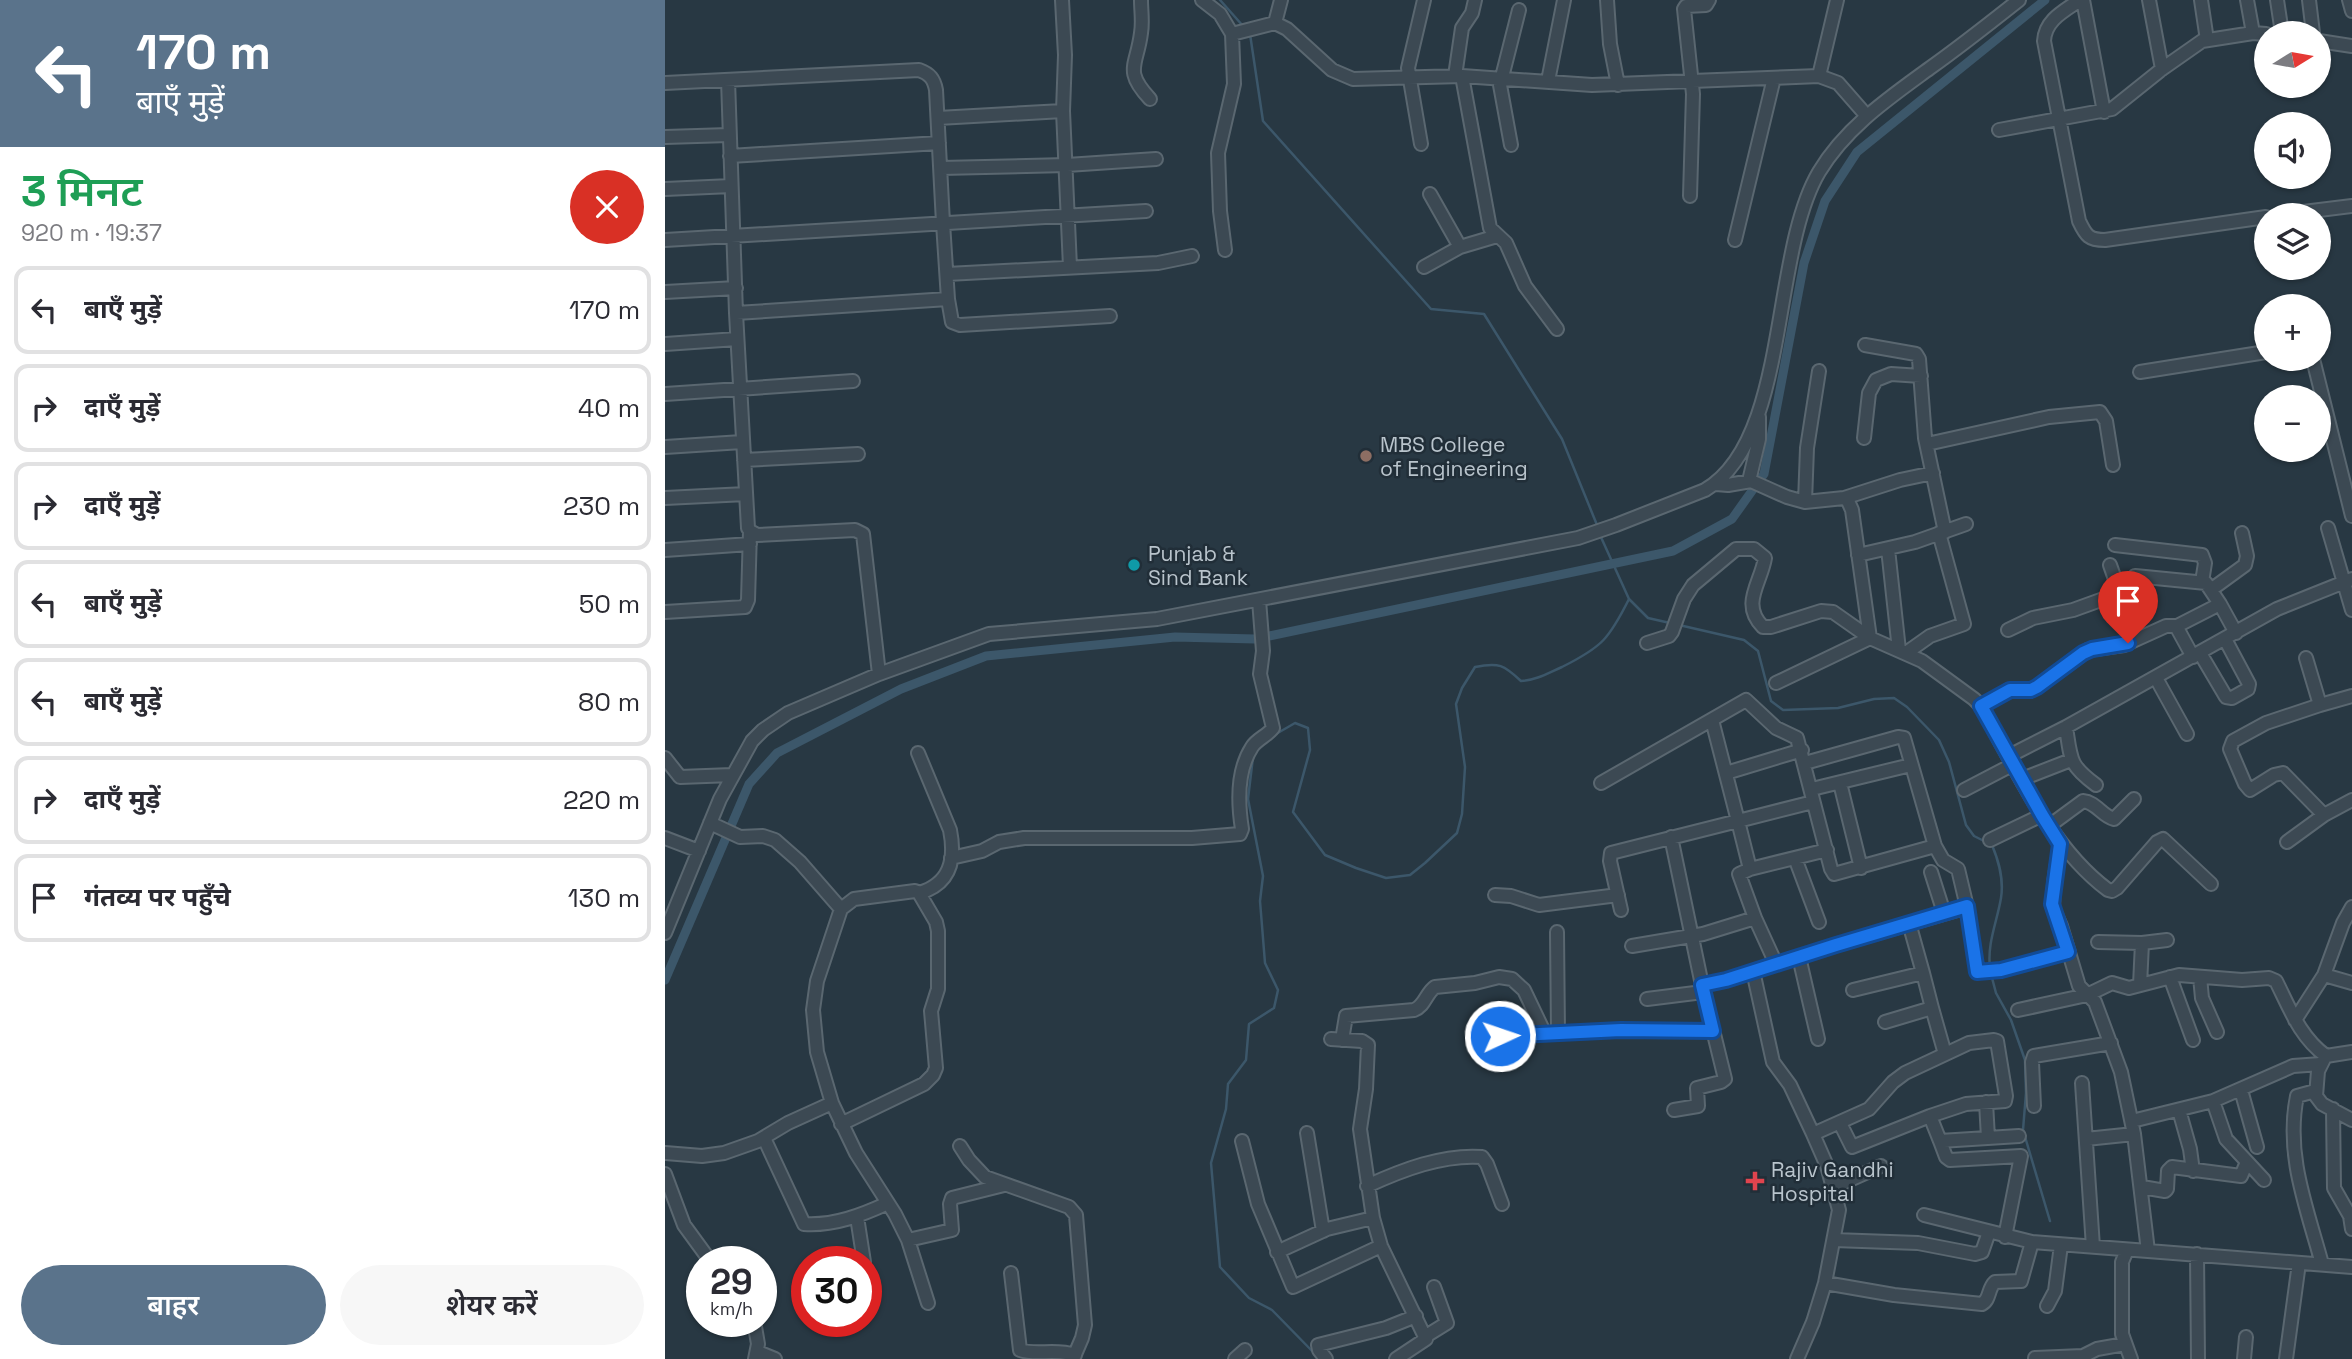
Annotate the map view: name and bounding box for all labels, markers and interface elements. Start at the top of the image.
text: 170 m [136,21,271,83]
north arrow [2254,21,2331,98]
map controls [2254,21,2331,462]
icon: left [21,28,112,119]
text: बाएँ मुड़ें [136,82,225,122]
button: sound [2254,112,2331,189]
text: 3 मिनट [21,165,142,218]
button: close [570,170,644,244]
button: layers [2254,203,2331,280]
text: 920 m · 19:37 [21,218,162,248]
icon: left [25,291,63,329]
text: बाएँ मुड़ें [84,292,162,326]
text: 170 m [569,293,640,327]
button: + [2254,294,2331,371]
button: − [2254,385,2331,462]
icon: right [25,389,63,427]
text: दाएँ मुड़ें [84,390,160,424]
text: 40 m [578,391,640,425]
place label: MBS College of Engineering [1380,431,1528,482]
marker: MBS College of Engineering [1358,448,1374,464]
icon: right [25,487,63,525]
text: दाएँ मुड़ें [84,488,160,522]
text: 230 m [563,489,640,523]
place label: Punjab & Sind Bank [1148,540,1248,591]
marker: Punjab & Sind Bank [1126,557,1142,573]
pin [2098,571,2158,643]
icon: arrive [2109,582,2147,620]
icon: left [25,585,63,623]
text: बाएँ मुड़ें [84,586,162,620]
text: 50 m [579,587,640,621]
icon: left [25,683,63,721]
text: बाएँ मुड़ें [84,684,162,718]
text: 80 m [578,685,640,719]
icon: right [25,781,63,819]
text: दाएँ मुड़ें [84,782,160,816]
text: 220 m [563,783,640,817]
icon: arrive [25,879,63,917]
text: गंतव्य पर पहुँचे [84,880,231,914]
text: 130 m [568,881,640,915]
position arrow [1463,999,1537,1073]
place label: Rajiv Gandhi Hospital [1771,1156,1894,1207]
marker: Rajiv Gandhi Hospital [1745,1171,1765,1191]
speed limit sign: 30 [791,1246,882,1337]
text: 29 [710,1260,753,1304]
button: बाहर [21,1265,326,1345]
button: शेयर करें [340,1265,644,1345]
text: km/h [710,1297,753,1320]

